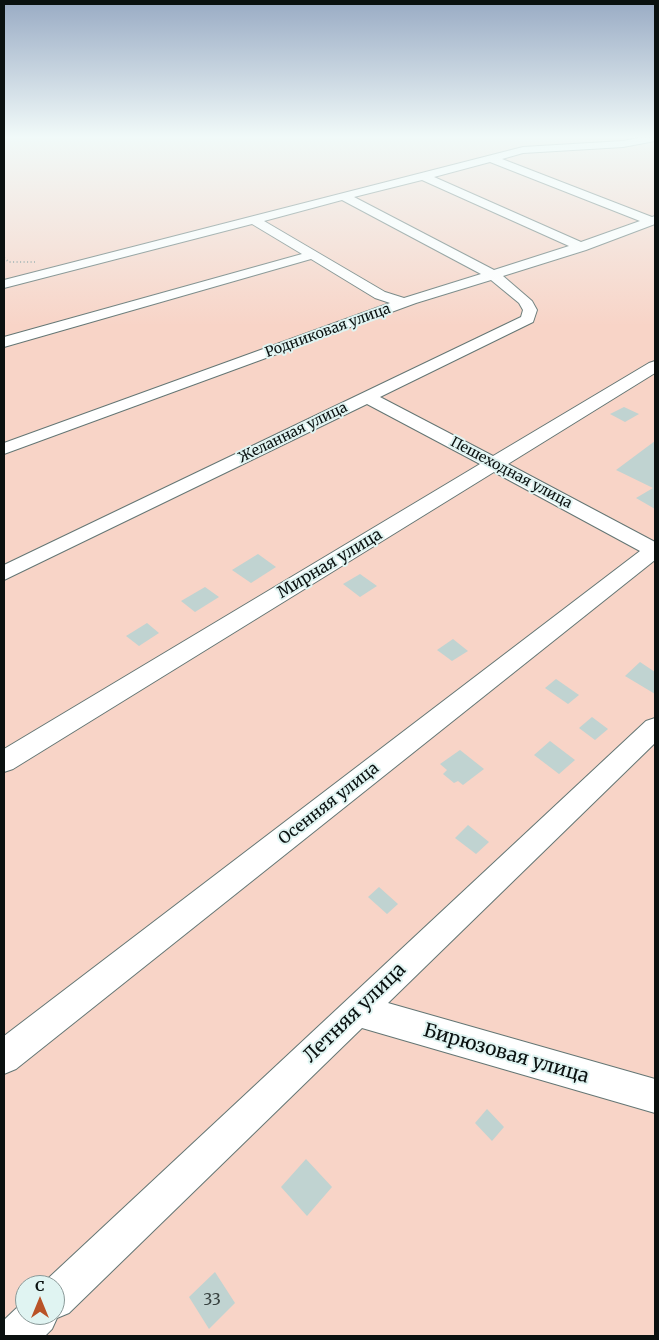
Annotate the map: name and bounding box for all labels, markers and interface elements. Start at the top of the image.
street label: Родниковая улица [263,301,393,361]
street label: Желанная улица [236,399,350,467]
street label: Пешеходная улица [447,434,575,512]
street label: Мирная улица [274,525,386,603]
street label: Осенняя улица [275,759,383,849]
street label: Летняя улица [299,958,411,1068]
street label: Бирюзовая улица [421,1019,591,1089]
north arrow [15,1275,65,1325]
text: С [35,1277,45,1295]
house number: 33 [203,1290,221,1310]

